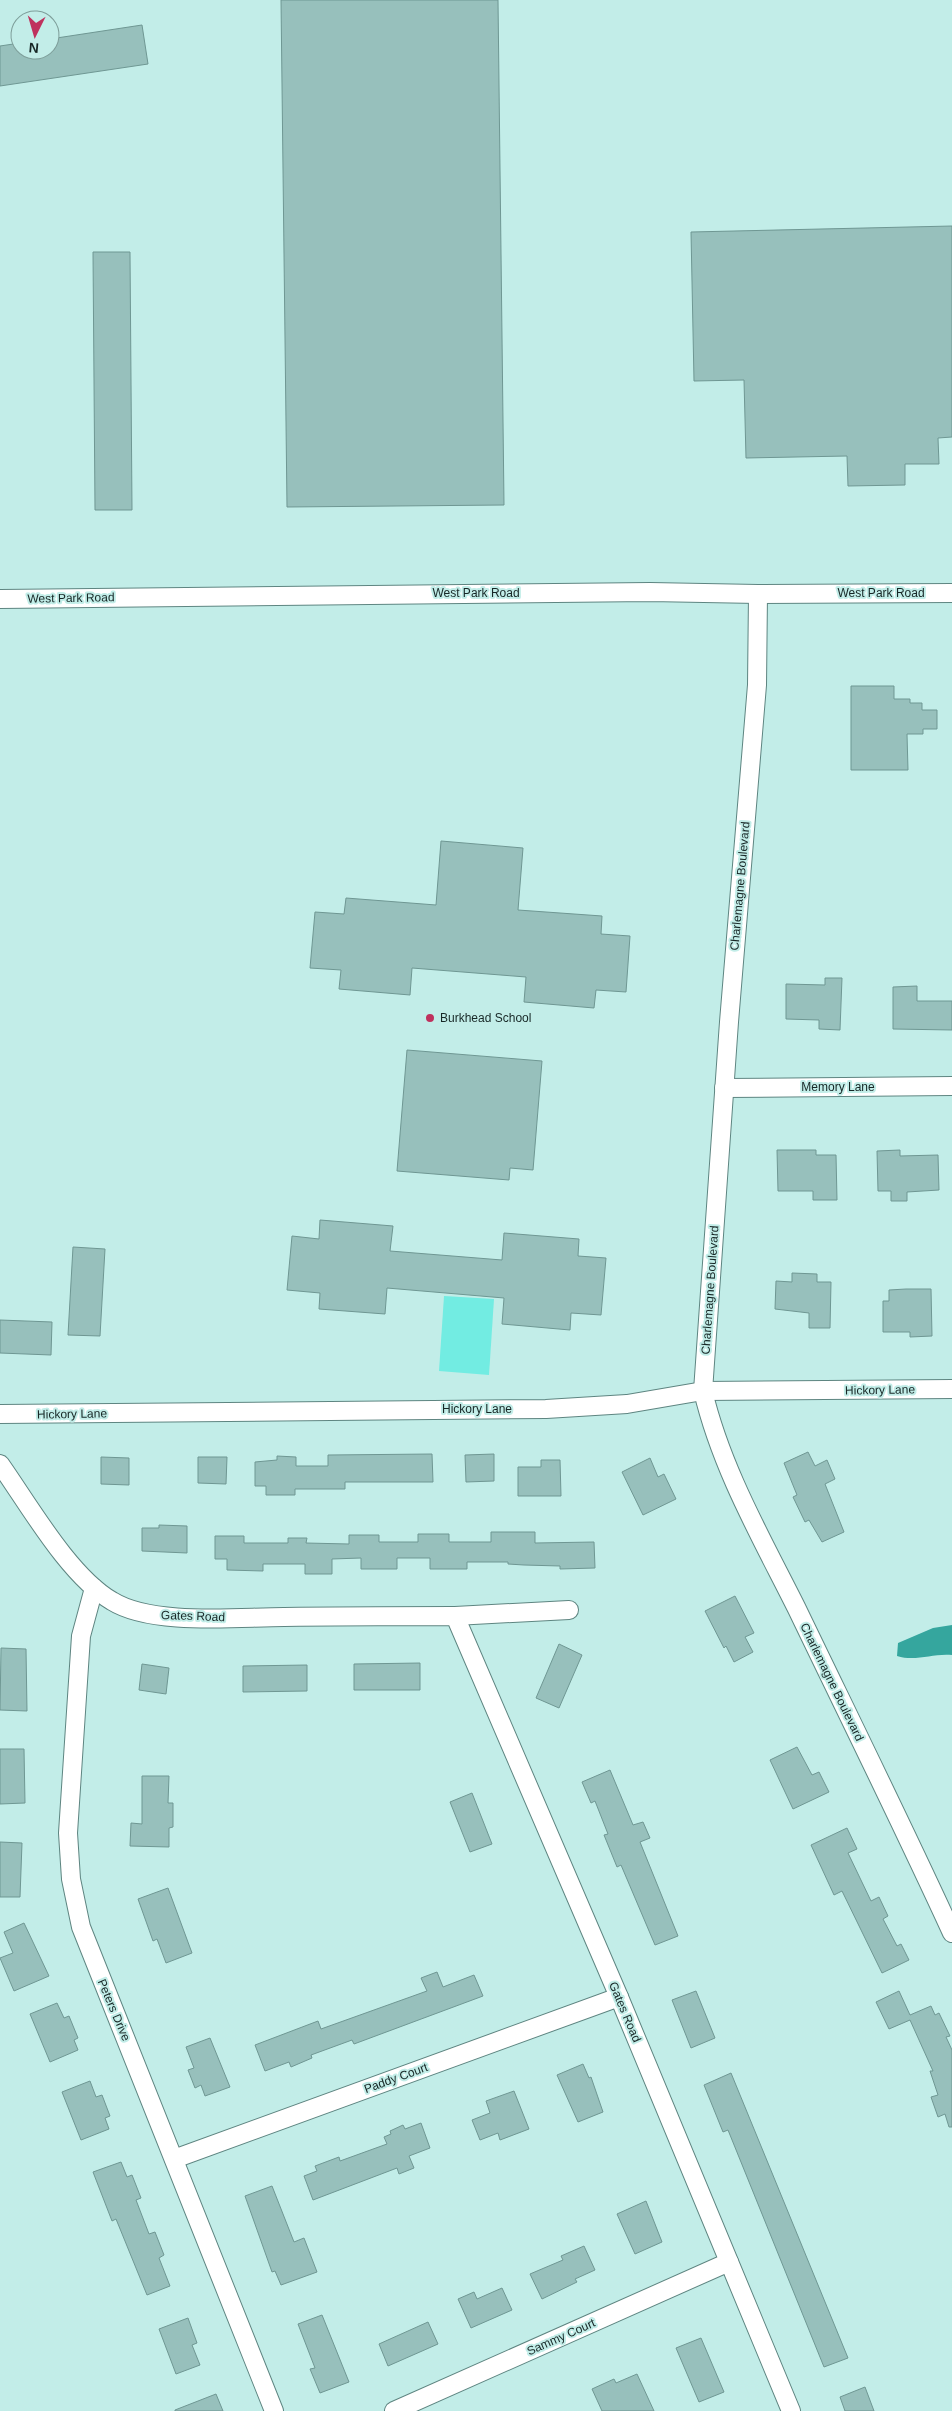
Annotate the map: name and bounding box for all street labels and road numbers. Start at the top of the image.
street label: West Park Road [432,586,520,600]
street label: West Park Road [837,586,925,600]
street label: West Park Road [27,590,115,606]
street label: Charlemagne Boulevard [727,821,753,951]
street label: Memory Lane [801,1080,875,1094]
street label: Charlemagne Boulevard [699,1225,721,1355]
street label: Hickory Lane [845,1382,915,1398]
street label: Hickory Lane [442,1402,512,1416]
street label: Hickory Lane [37,1406,107,1422]
street label: Gates Road [161,1608,225,1624]
street label: Charlemagne Boulevard [797,1621,867,1743]
street label: Peters Drive [95,1977,133,2043]
street label: Gates Road [606,1980,644,2044]
street label: Paddy Court [362,2060,430,2096]
street label: Sammy Court [525,2315,598,2358]

